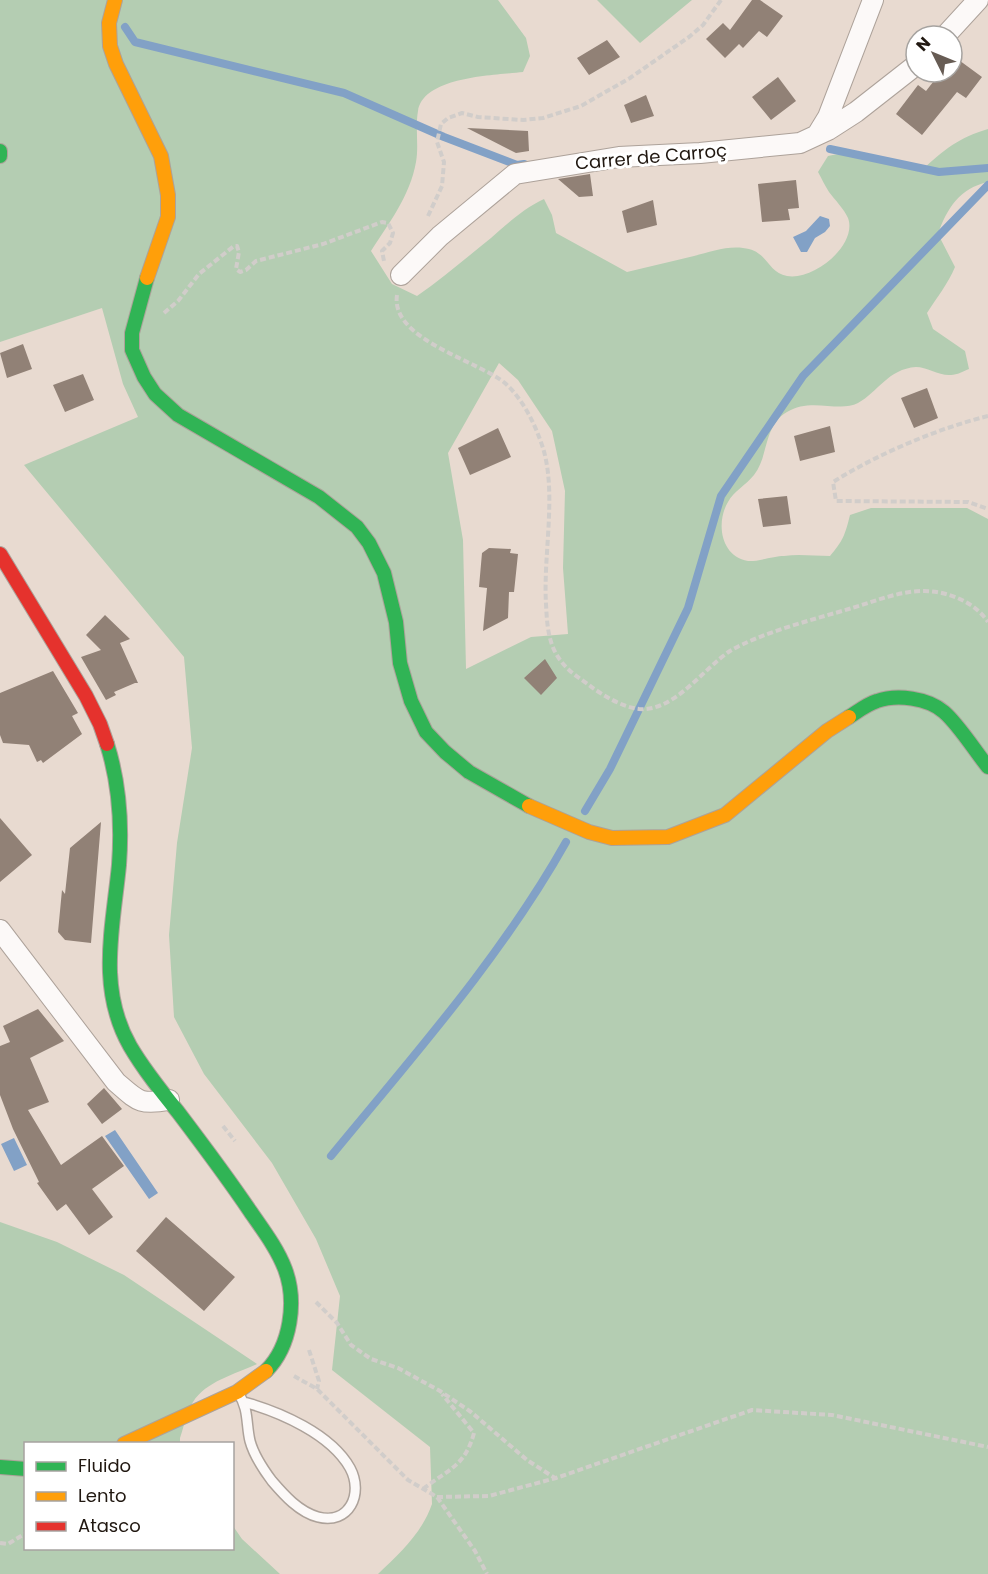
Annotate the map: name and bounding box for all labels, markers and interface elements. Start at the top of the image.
north arrow [904,24,964,84]
text: N [911,32,936,56]
street label: Carrer de Carroç [574,137,728,176]
legend [24,1442,234,1550]
text: Fluido [78,1453,131,1478]
text: Lento [78,1483,127,1508]
text: Atasco [78,1513,141,1538]

